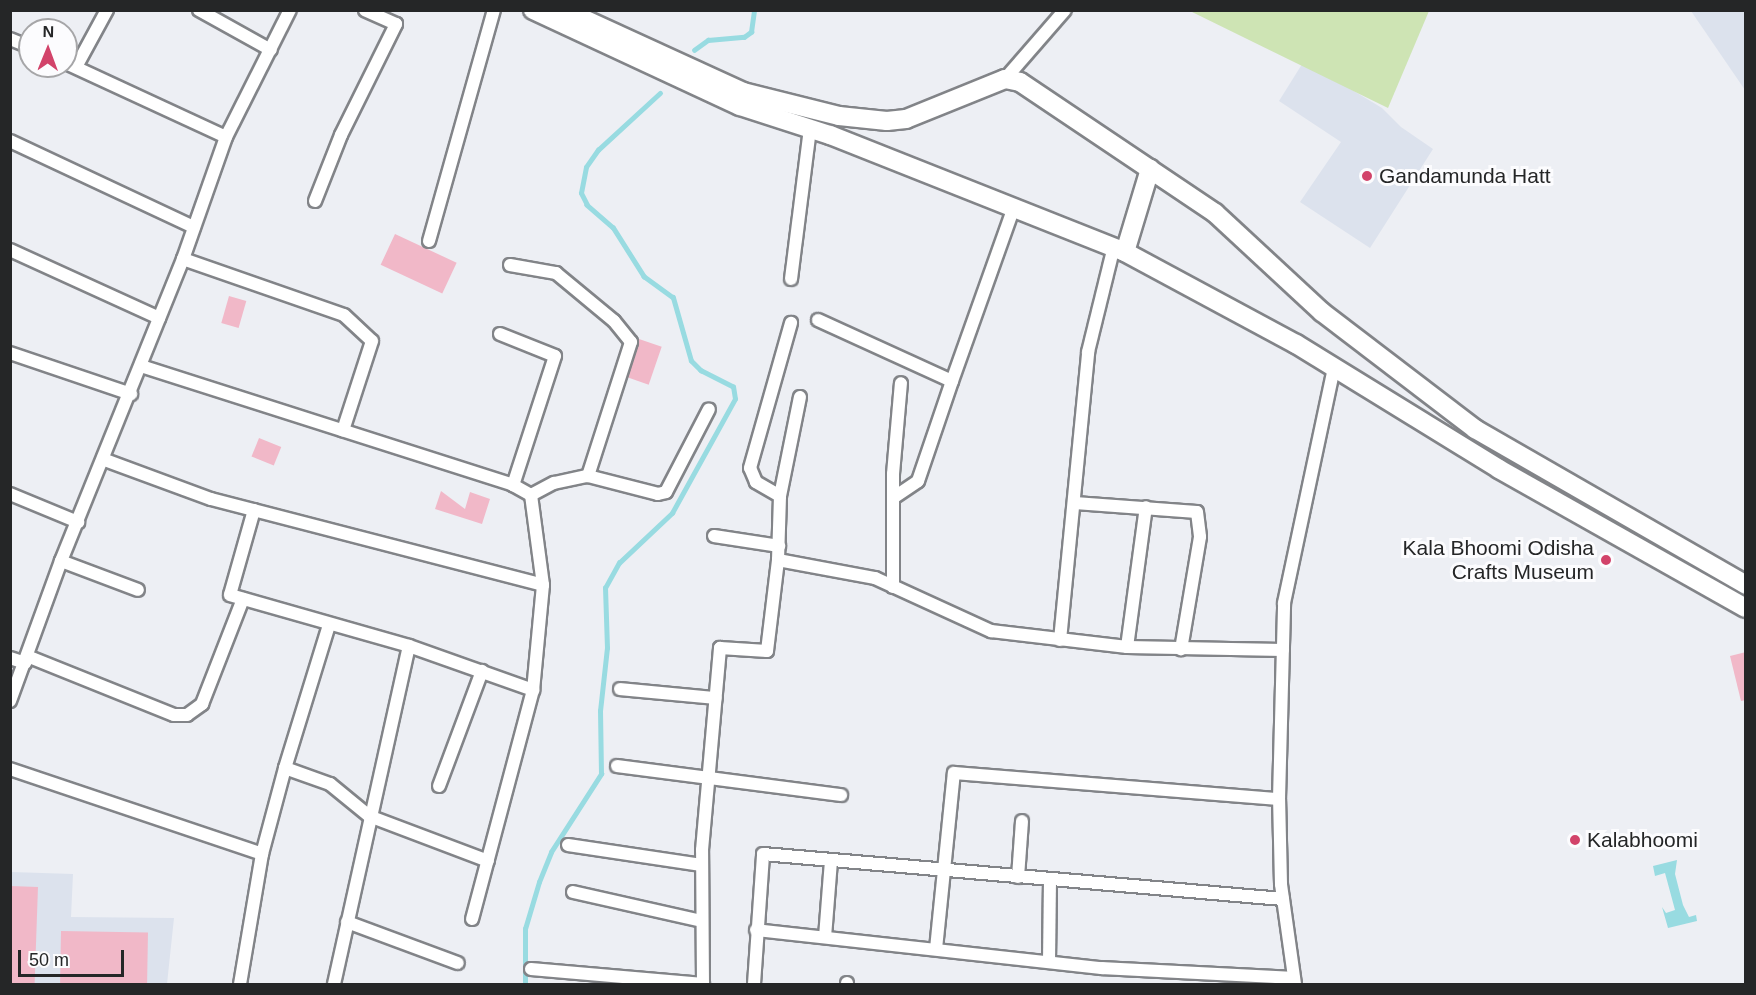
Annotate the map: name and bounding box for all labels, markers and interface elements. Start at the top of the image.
north arrow [18,18,78,78]
text: N [42,23,54,40]
place label: Gandamunda Hatt [1379,163,1551,189]
marker: Gandamunda Hatt [1360,169,1374,183]
place label: Kala Bhoomi Odisha Crafts Museum [1403,535,1594,585]
marker: Kala Bhoomi Odisha Crafts Museum [1599,553,1613,567]
place label: Kalabhoomi [1587,827,1698,853]
marker: Kalabhoomi [1568,833,1582,847]
scale bar [21,938,128,976]
text: 50 m [29,950,69,970]

